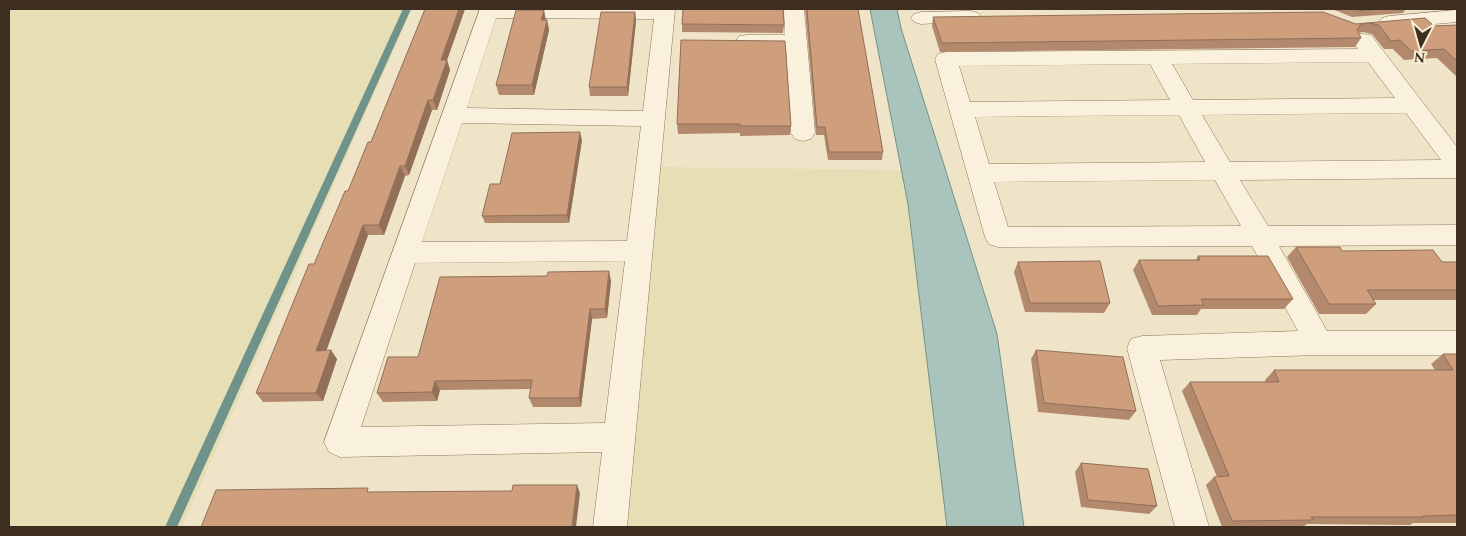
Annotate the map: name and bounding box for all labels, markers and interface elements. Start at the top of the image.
north arrow [1396,20,1446,70]
text: N [1413,46,1426,68]

